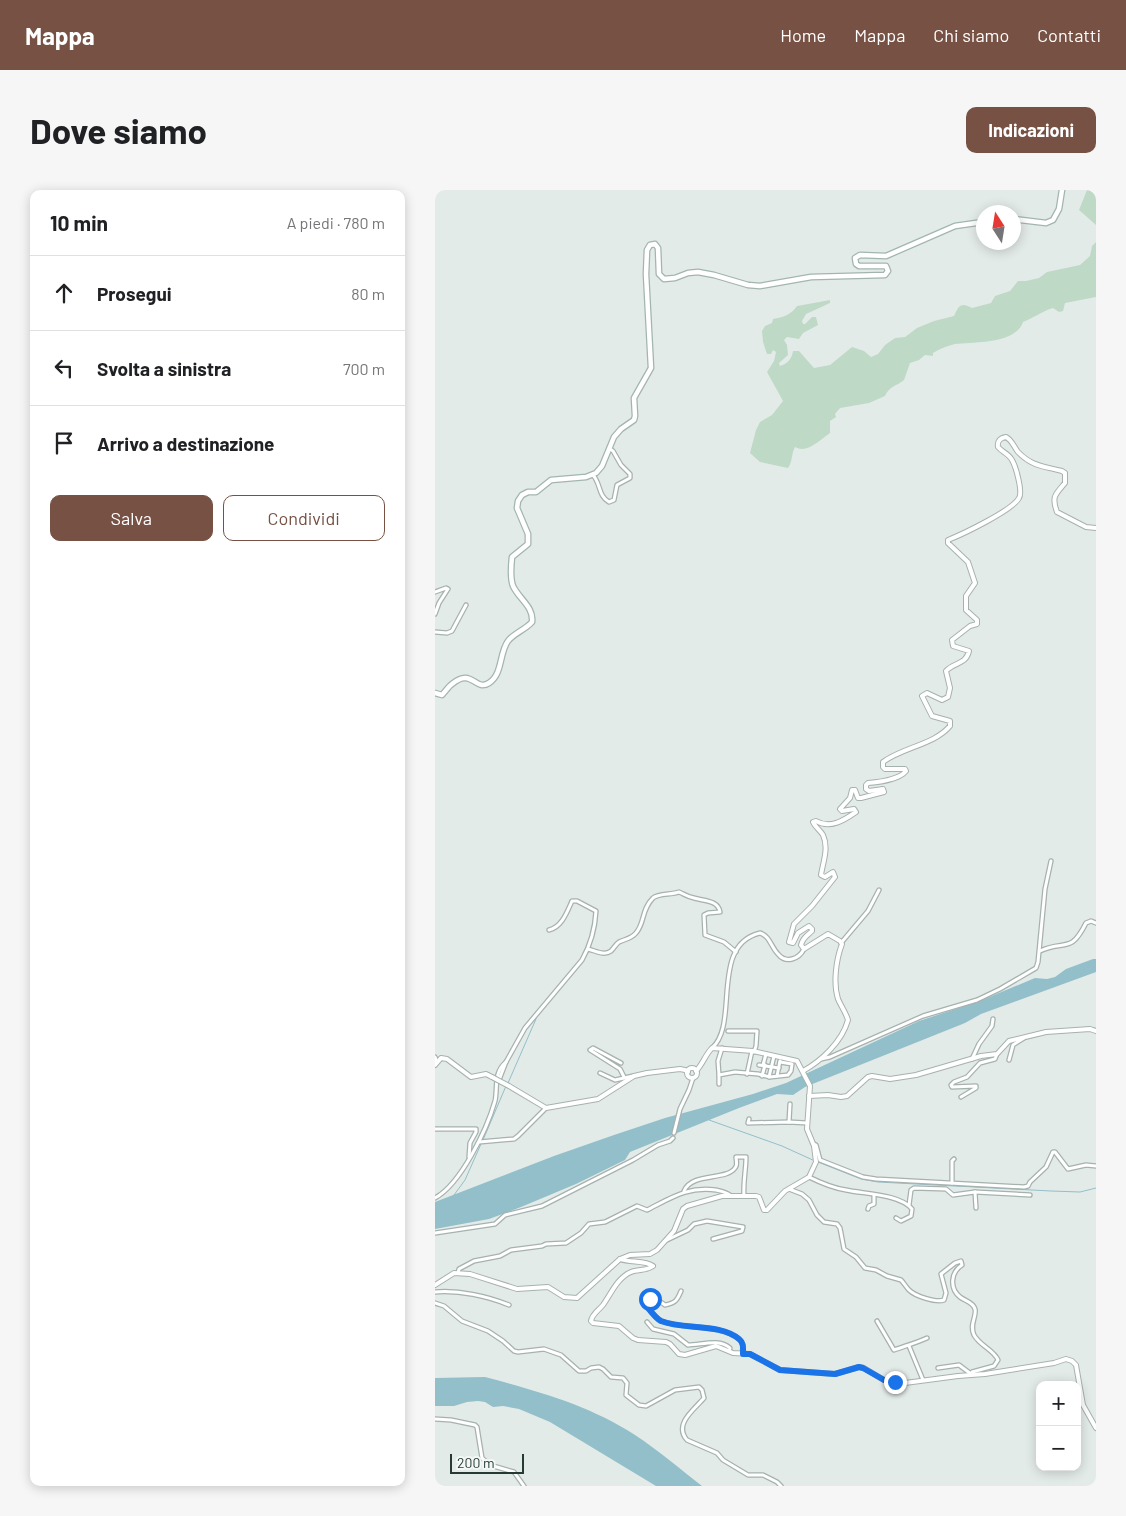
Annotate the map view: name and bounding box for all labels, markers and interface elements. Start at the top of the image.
text: Mappa [25,21,95,50]
text: Home [780,24,826,46]
text: Mappa [854,24,905,46]
text: Chi siamo [933,24,1009,46]
text: Contatti [1037,24,1101,46]
button: Indicazioni [966,107,1096,153]
text: Dove siamo [30,109,207,151]
north arrow [976,205,1021,250]
text: 10 min [50,210,108,235]
text: A piedi · 780 m [287,213,385,232]
icon: ahead [50,279,78,307]
text: Prosegui [97,282,172,305]
text: 80 m [351,284,385,303]
icon: left [50,354,78,382]
text: Svolta a sinistra [97,357,231,380]
text: 700 m [343,359,385,378]
icon: arrive [50,429,78,457]
text: Arrivo a destinazione [97,432,275,455]
button: Salva [50,495,213,541]
button: Condividi [223,495,385,541]
route start [639,1288,662,1311]
route end [884,1371,907,1394]
map controls [1036,1381,1081,1471]
button: + [1036,1381,1081,1426]
button: − [1036,1426,1081,1471]
scale bar [450,1451,524,1474]
text: 200 m [457,1454,495,1471]

